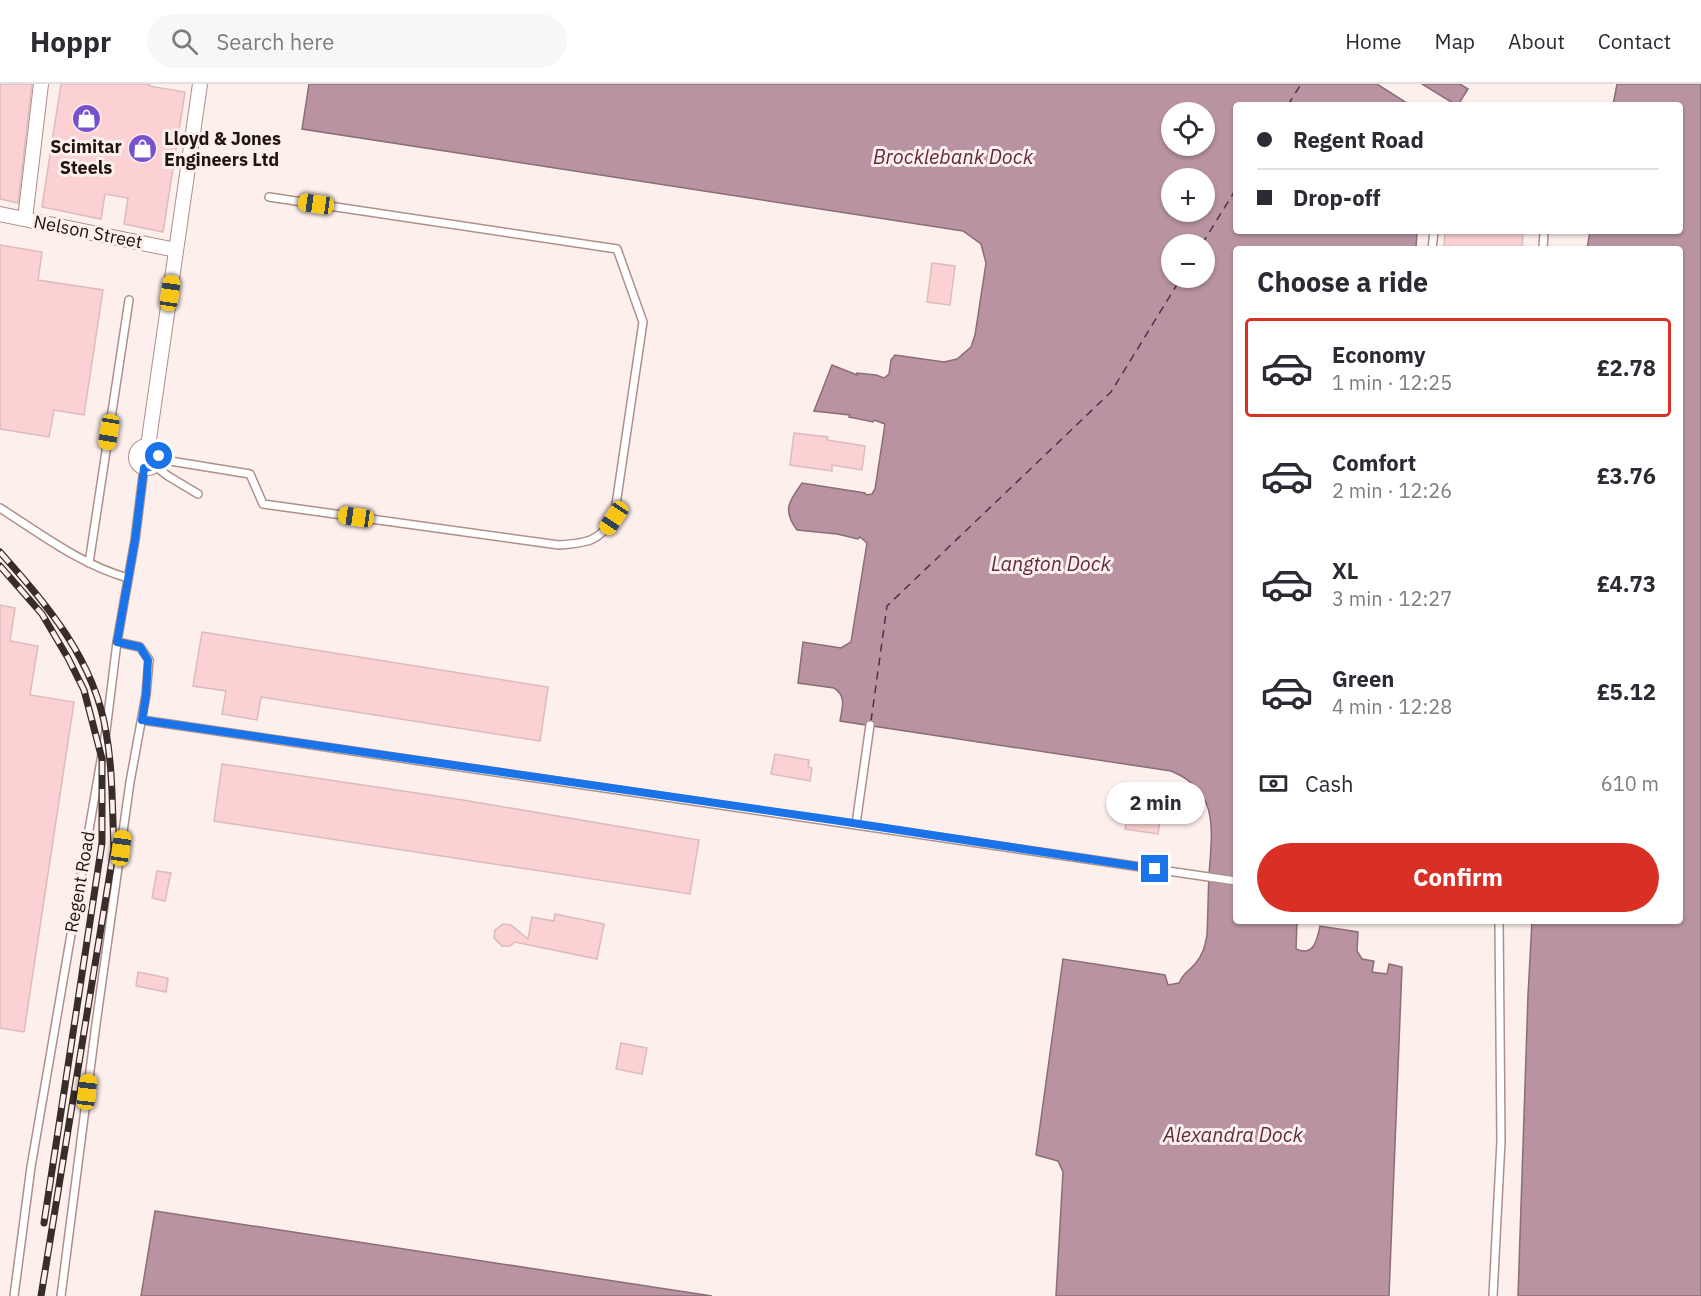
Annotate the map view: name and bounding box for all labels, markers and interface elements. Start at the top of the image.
search box [147,14,567,68]
text: Hoppr [30,23,111,60]
icon: search [168,25,201,58]
text: Search here [216,27,334,56]
text: Home [1345,27,1402,55]
text: Map [1435,27,1475,55]
text: About [1508,27,1565,55]
text: Contact [1598,27,1671,55]
shop icon: Scimitar Steels [70,102,102,134]
map controls [1161,102,1215,288]
button: locate [1161,102,1215,156]
text: Regent Road [1293,125,1424,154]
place label: Lloyd & Jones Engineers Ltd [164,127,281,171]
shop icon: Lloyd & Jones Engineers Ltd [127,133,159,165]
place label: Scimitar Steels [50,135,122,179]
water label: Brocklebank Dock [873,143,1034,170]
button: + [1161,168,1215,222]
text: Drop-off [1293,183,1380,212]
car [297,193,335,215]
street label: Nelson Street [32,210,144,253]
button: − [1161,234,1215,288]
text: Choose a ride [1257,264,1428,299]
car [159,274,181,312]
text: Economy [1332,340,1426,369]
icon: car [1260,341,1314,395]
text: £2.78 [1597,353,1656,382]
text: 1 min · 12:25 [1332,369,1452,396]
car [97,413,121,451]
route start [145,442,172,469]
text: Comfort [1332,448,1416,477]
icon: car [1260,449,1314,503]
text: £3.76 [1597,461,1656,490]
text: 2 min · 12:26 [1332,477,1452,504]
car [596,498,632,538]
car [337,506,375,528]
water label: Langton Dock [991,550,1112,577]
text: XL [1332,556,1358,585]
icon: car [1260,557,1314,611]
text: £4.73 [1597,569,1656,598]
text: 3 min · 12:27 [1332,585,1452,612]
text: Green [1332,664,1394,693]
icon: car [1260,665,1314,719]
text: £5.12 [1597,677,1656,706]
text: 4 min · 12:28 [1332,693,1452,720]
icon: cash [1257,767,1290,800]
text: Cash [1305,769,1354,798]
text: 610 m [1601,770,1659,797]
callout: 2 min [1106,782,1204,824]
text: 2 min [1129,789,1182,816]
street label: Regent Road [59,829,100,934]
car [110,829,132,867]
button: Confirm [1257,843,1659,912]
route end [1141,855,1168,882]
car [76,1073,98,1111]
water label: Alexandra Dock [1162,1121,1303,1148]

